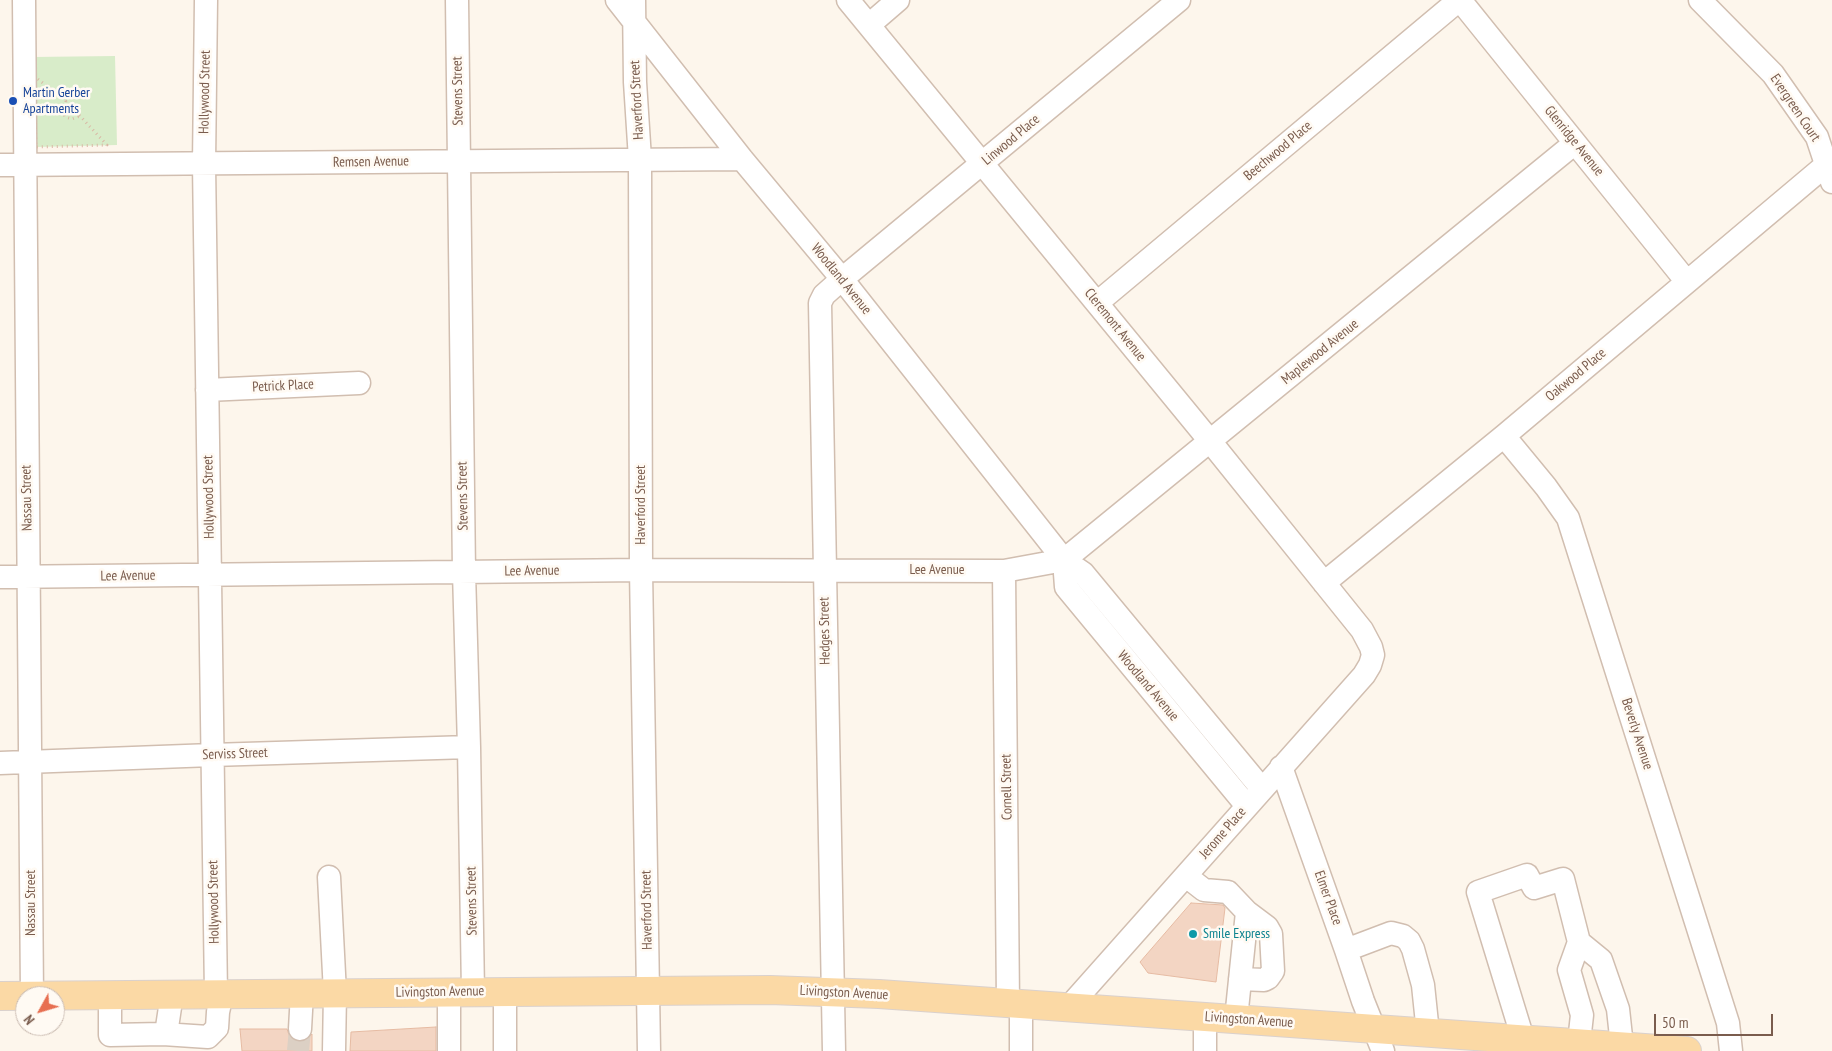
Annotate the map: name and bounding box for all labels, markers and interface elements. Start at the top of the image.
street label: Hollywood Street [196,50,214,134]
street label: Stevens Street [449,56,467,126]
street label: Haverford Street [627,60,647,140]
street label: Evergreen Court [1766,71,1824,145]
place label: Martin Gerber Apartments [23,85,90,118]
marker: Martin Gerber Apartments [7,95,19,107]
street label: Glenridge Avenue [1541,103,1607,179]
street label: Linwood Place [979,111,1043,169]
street label: Beechwood Place [1240,118,1316,184]
street label: Remsen Avenue [333,153,409,171]
street label: Woodland Avenue [807,240,875,318]
street label: Cleremont Avenue [1081,285,1149,365]
street label: Maplewood Avenue [1278,316,1362,388]
street label: Oakwood Place [1542,345,1610,405]
street label: Petrick Place [252,376,314,396]
street label: Hollywood Street [200,455,218,539]
street label: Stevens Street [454,461,472,531]
street label: Nassau Street [18,465,36,531]
street label: Haverford Street [633,465,649,545]
street label: Lee Avenue [504,562,560,580]
street label: Lee Avenue [909,562,965,578]
street label: Lee Avenue [100,567,156,585]
street label: Hedges Street [816,597,834,665]
street label: Woodland Avenue [1114,647,1182,725]
street label: Beverly Avenue [1618,696,1656,772]
street label: Serviss Street [202,744,268,764]
street label: Cornell Street [998,754,1016,820]
street label: Jerome Place [1196,804,1250,862]
street label: Hollywood Street [205,860,223,944]
street label: Stevens Street [463,866,481,936]
street label: Elmer Place [1310,868,1346,928]
street label: Nassau Street [23,870,39,936]
street label: Haverford Street [638,870,656,950]
place label: Smile Express [1203,926,1270,942]
marker: Smile Express [1187,928,1199,940]
street label: Livingston Avenue [799,982,889,1004]
street label: Livingston Avenue [396,983,484,1001]
north arrow [15,986,65,1036]
scale bar [1657,1004,1776,1036]
street label: Livingston Avenue [1204,1009,1294,1031]
text: N [20,1011,38,1028]
text: 50 m [1662,1013,1688,1032]

